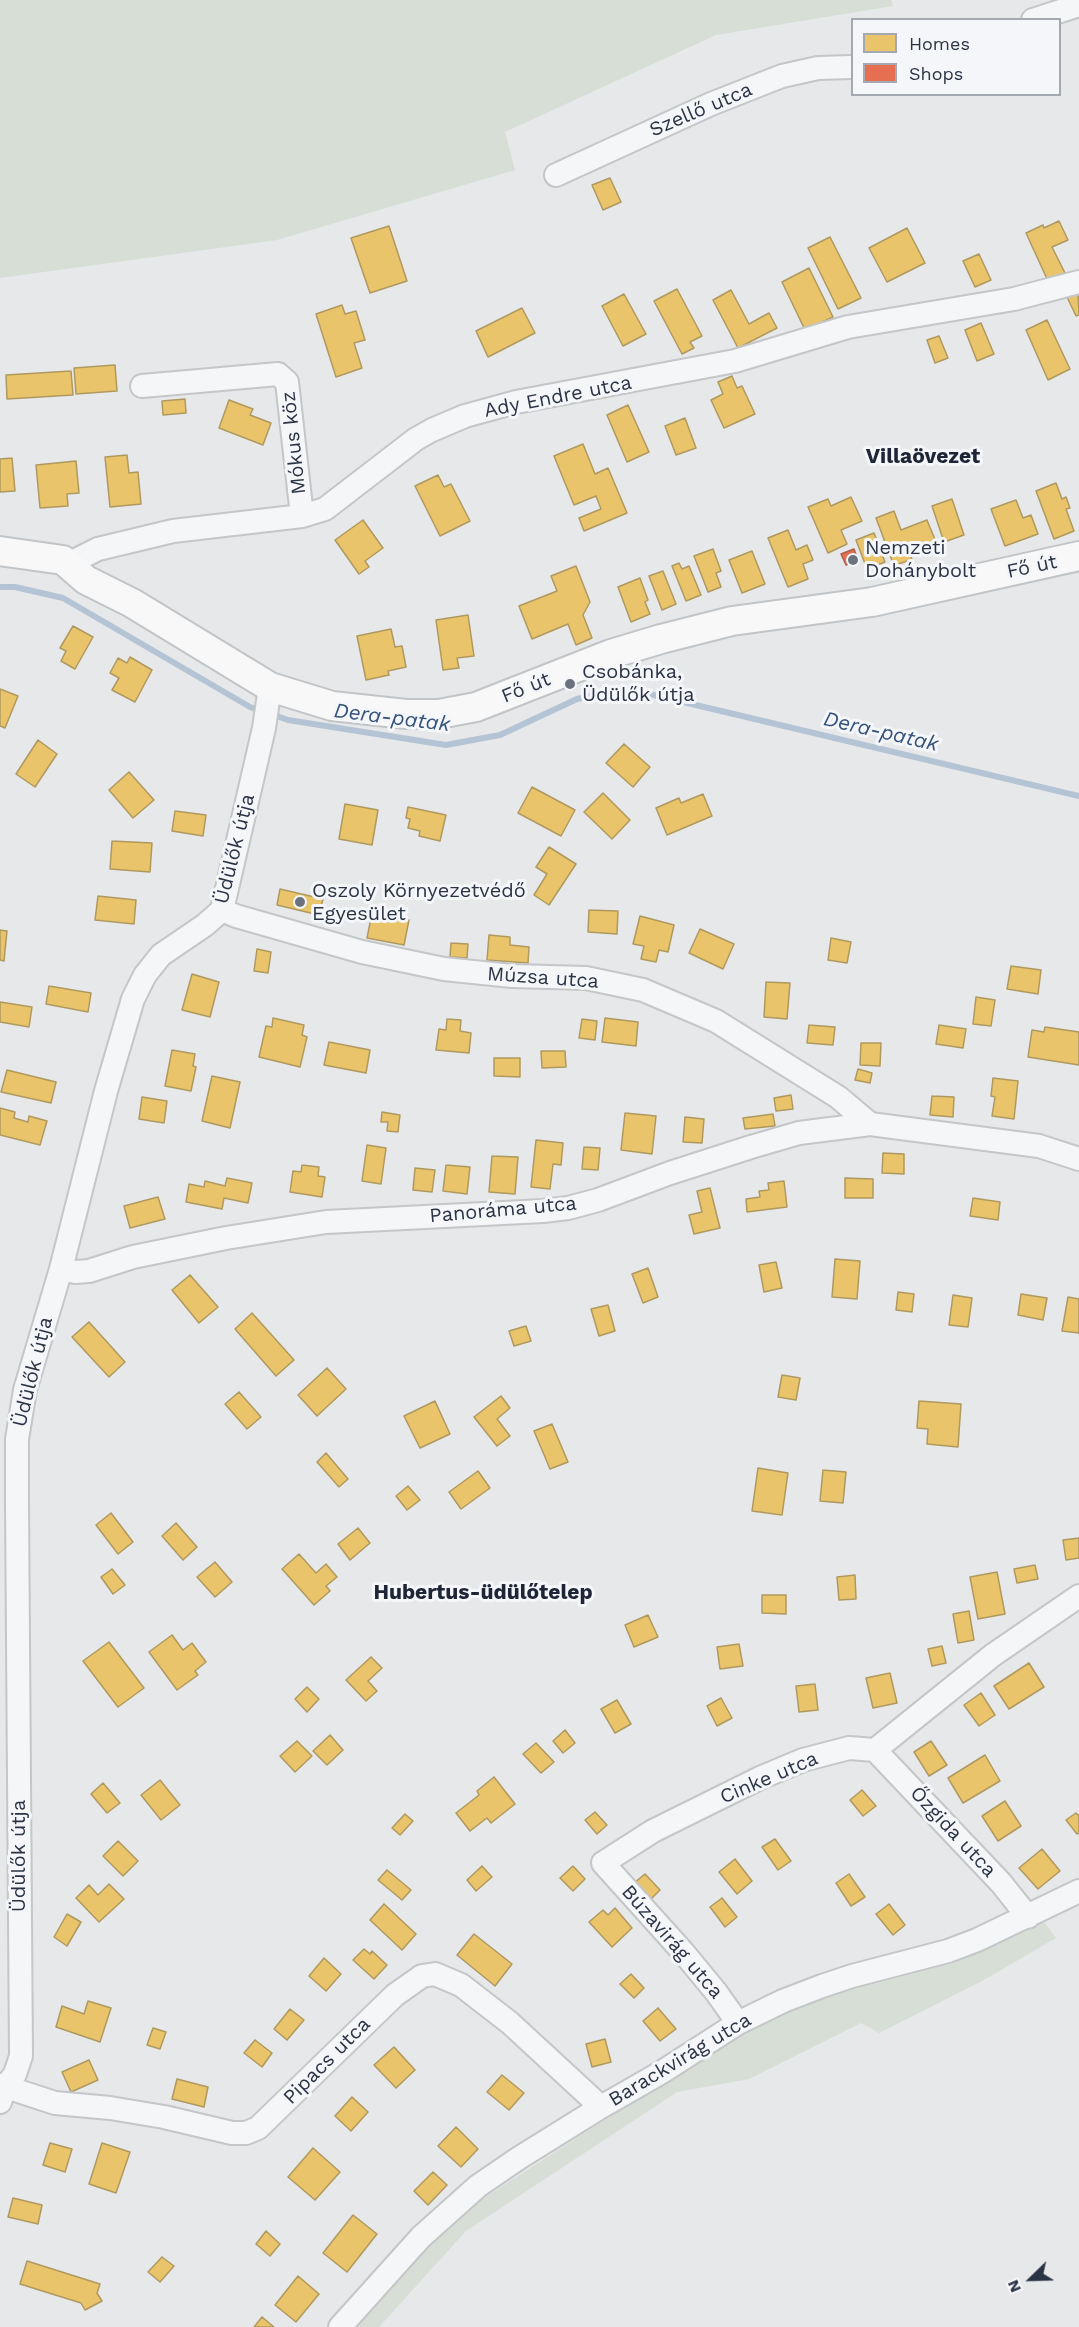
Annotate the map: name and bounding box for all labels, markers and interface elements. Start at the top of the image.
legend [851,18,1061,96]
text: Homes [909,33,970,54]
text: Shops [909,63,963,84]
street label: Szellő utca [646,78,756,142]
street label: Ady Endre utca [482,371,634,423]
street label: Mókus köz [277,390,311,496]
district label: Villaövezet [866,444,980,470]
place label: Nemzeti Dohánybolt [865,536,976,583]
street label: Fő út [1005,550,1059,584]
marker: Nemzeti Dohánybolt [846,553,860,567]
place label: Csobánka, Üdülők útja [582,660,695,707]
street label: Fő út [498,667,554,709]
marker: Csobánka, Üdülők útja [563,677,577,691]
water label: Dera-patak [332,698,452,738]
water label: Dera-patak [821,707,941,757]
street label: Üdülők útja [210,792,260,906]
place label: Oszoly Környezetvédő Egyesület [312,879,526,926]
marker: Oszoly Környezetvédő Egyesület [293,895,307,909]
street label: Múzsa utca [486,962,600,994]
street label: Panoráma utca [428,1192,578,1228]
street label: Üdülők útja [8,1315,58,1429]
district label: Hubertus-üdülőtelep [373,1580,593,1606]
street label: Cinke utca [716,1747,822,1809]
street label: Őzgida utca [905,1782,1001,1882]
street label: Üdülők útja [7,1800,31,1912]
street label: Búzavirág utca [616,1880,728,2004]
street label: Barackvirág utca [605,2008,755,2112]
street label: Pipacs utca [278,2012,376,2110]
north arrow [1001,2249,1061,2309]
text: N [1003,2277,1025,2295]

